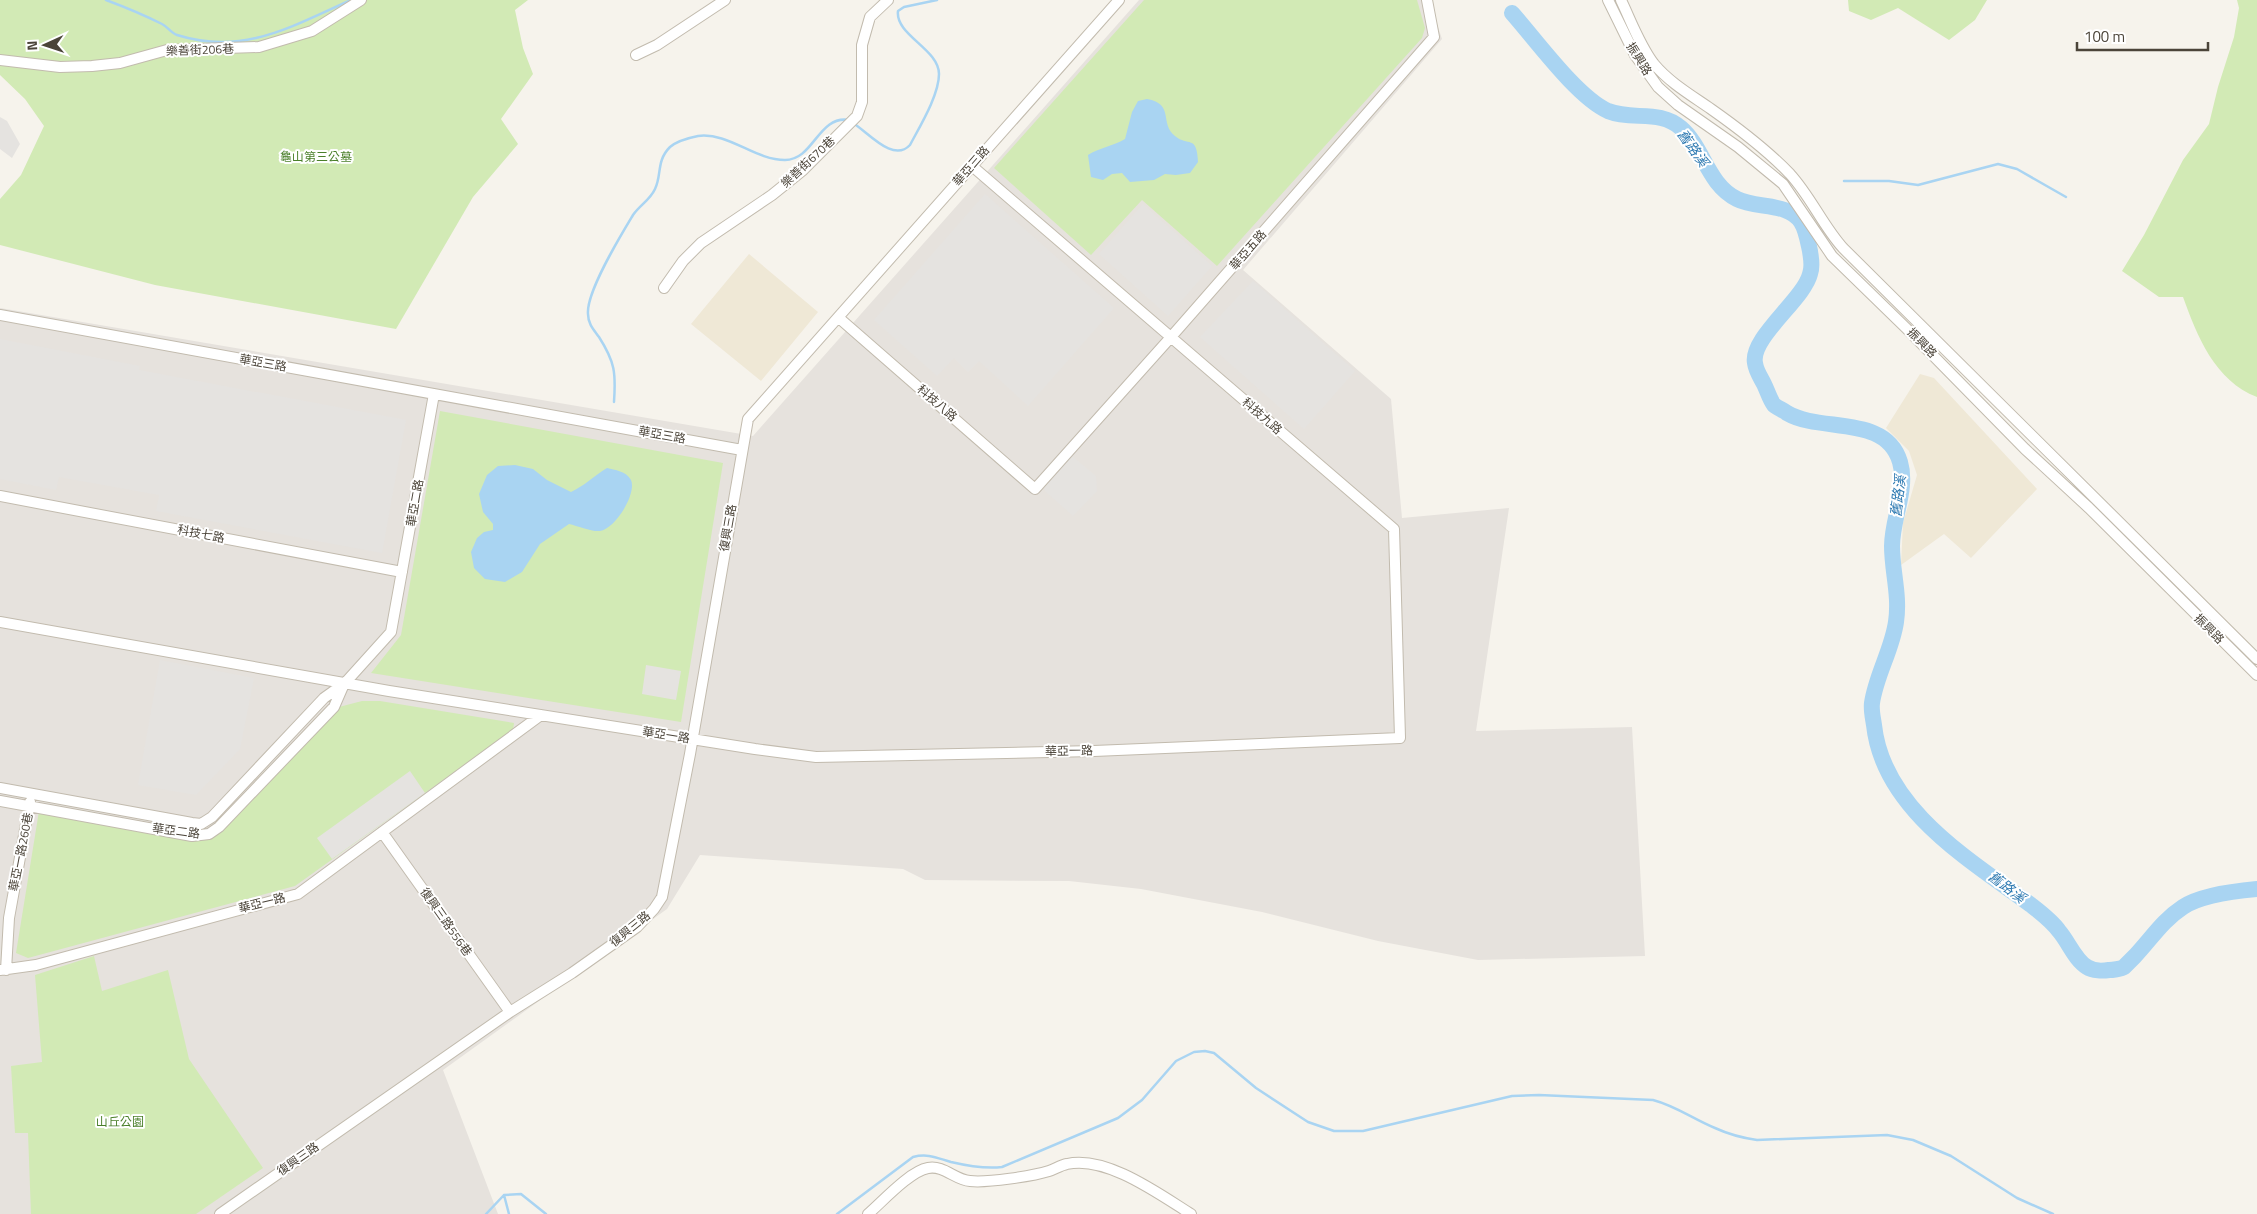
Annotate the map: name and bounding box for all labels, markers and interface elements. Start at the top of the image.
north arrow [20,20,70,70]
scale bar [2077,20,2208,52]
text: 100 m [2084,25,2125,48]
street label: 振興路 [1622,38,1657,79]
street label: 樂善街206巷 [166,39,234,60]
text: N [21,40,42,51]
water label: 舊路溪 [1673,124,1715,173]
street label: 樂善街670巷 [776,131,839,192]
street label: 華亞三路 [948,141,994,190]
park label: 龜山第三公墓 [280,147,352,166]
street label: 華亞五路 [1225,225,1271,274]
street label: 振興路 [1903,323,1942,362]
street label: 華亞三路 [238,349,288,376]
street label: 科技八路 [913,380,962,426]
street label: 科技九路 [1238,393,1287,439]
street label: 華亞三路 [637,421,687,448]
water label: 舊路溪 [1885,472,1911,518]
street label: 華亞二路 [401,478,428,528]
street label: 復興三路 [714,503,741,553]
street label: 科技七路 [176,520,226,547]
street label: 振興路 [2190,609,2229,648]
street label: 華亞一路 [641,721,691,748]
street label: 華亞一路 [1045,741,1093,760]
street label: 華亞一路260巷 [4,811,37,893]
street label: 華亞二路 [151,818,201,843]
water label: 舊路溪 [1984,866,2032,909]
street label: 復興三路556巷 [416,883,477,960]
street label: 華亞一路 [236,887,287,918]
street label: 復興三路 [605,906,654,951]
park label: 山丘公園 [96,1112,144,1131]
street label: 復興三路 [273,1137,323,1180]

